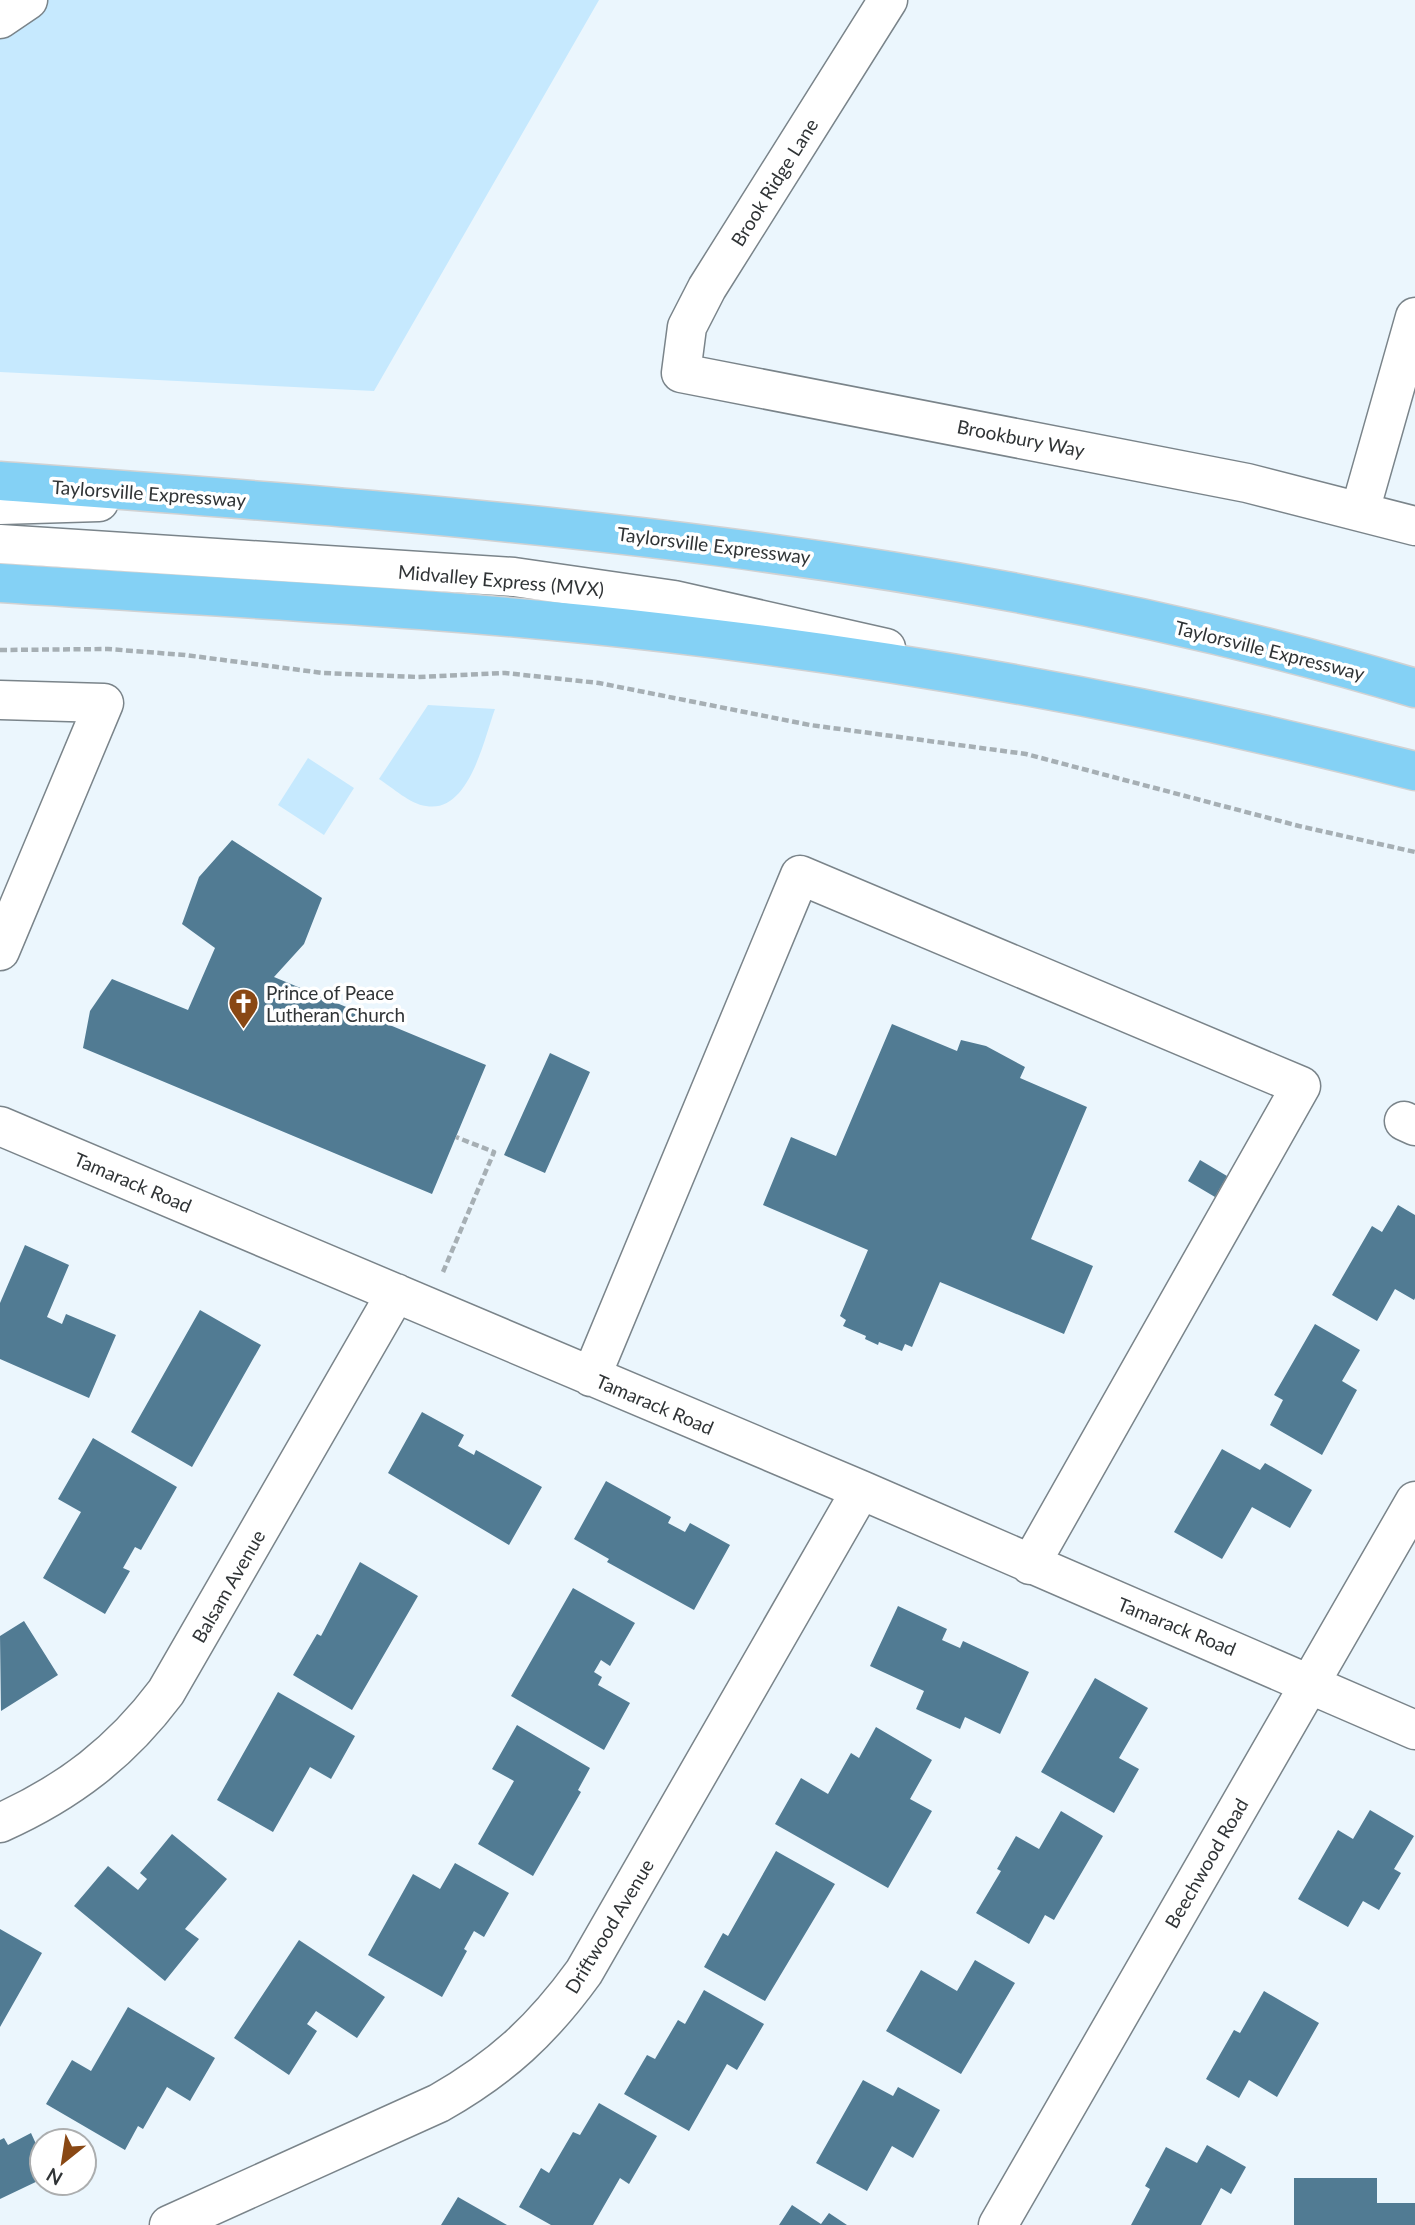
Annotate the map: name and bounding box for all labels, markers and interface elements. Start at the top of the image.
street label: Brook Ridge Lane [726,114,822,250]
street label: Brookbury Way [955,414,1087,462]
street label: Taylorsville Expressway [51,475,247,511]
street label: Taylorsville Expressway [616,522,812,568]
street label: Midvalley Express (MVX) [397,560,605,600]
street label: Taylorsville Expressway [1173,615,1367,685]
place label: Prince of Peace Lutheran Church [266,981,405,1026]
church icon: Prince of Peace Lutheran Church [226,986,260,1030]
street label: Tamarack Road [71,1147,195,1217]
street label: Tamarack Road [593,1369,717,1439]
street label: Balsam Avenue [186,1525,270,1647]
street label: Tamarack Road [1115,1592,1239,1660]
street label: Beechwood Road [1160,1794,1252,1932]
street label: Driftwood Avenue [560,1855,658,1997]
north arrow [28,2127,98,2197]
text: N [42,2164,66,2191]

